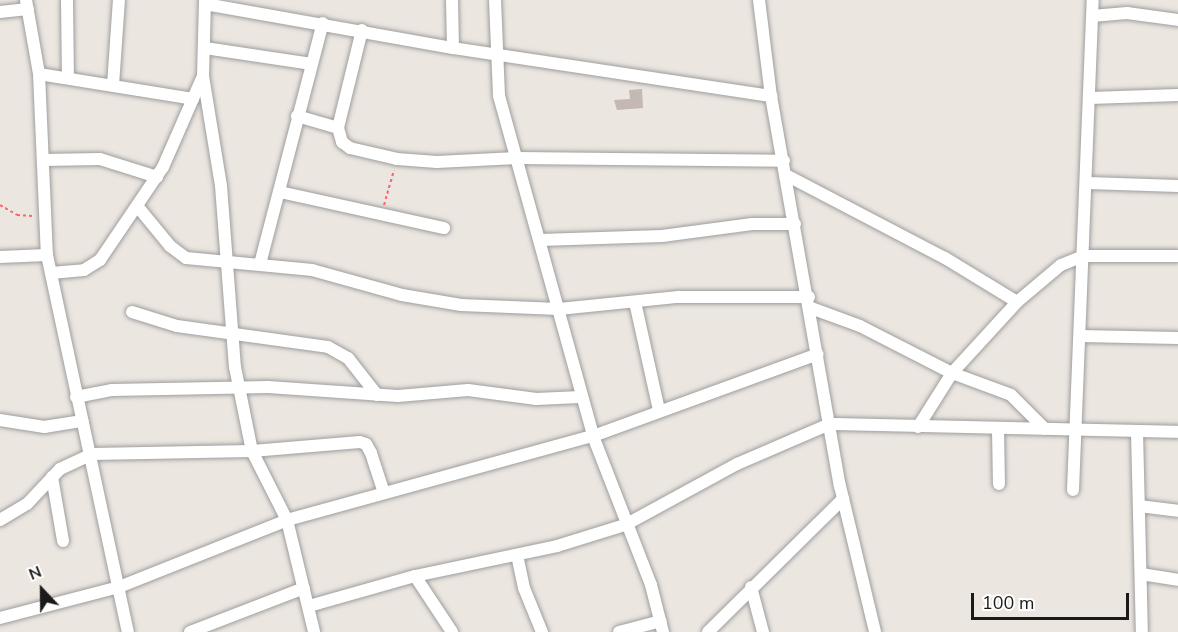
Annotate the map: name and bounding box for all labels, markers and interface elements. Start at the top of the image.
north arrow [12,560,72,620]
text: N [26,561,45,586]
scale bar [974,581,1132,619]
text: 100 m [982,591,1034,615]

